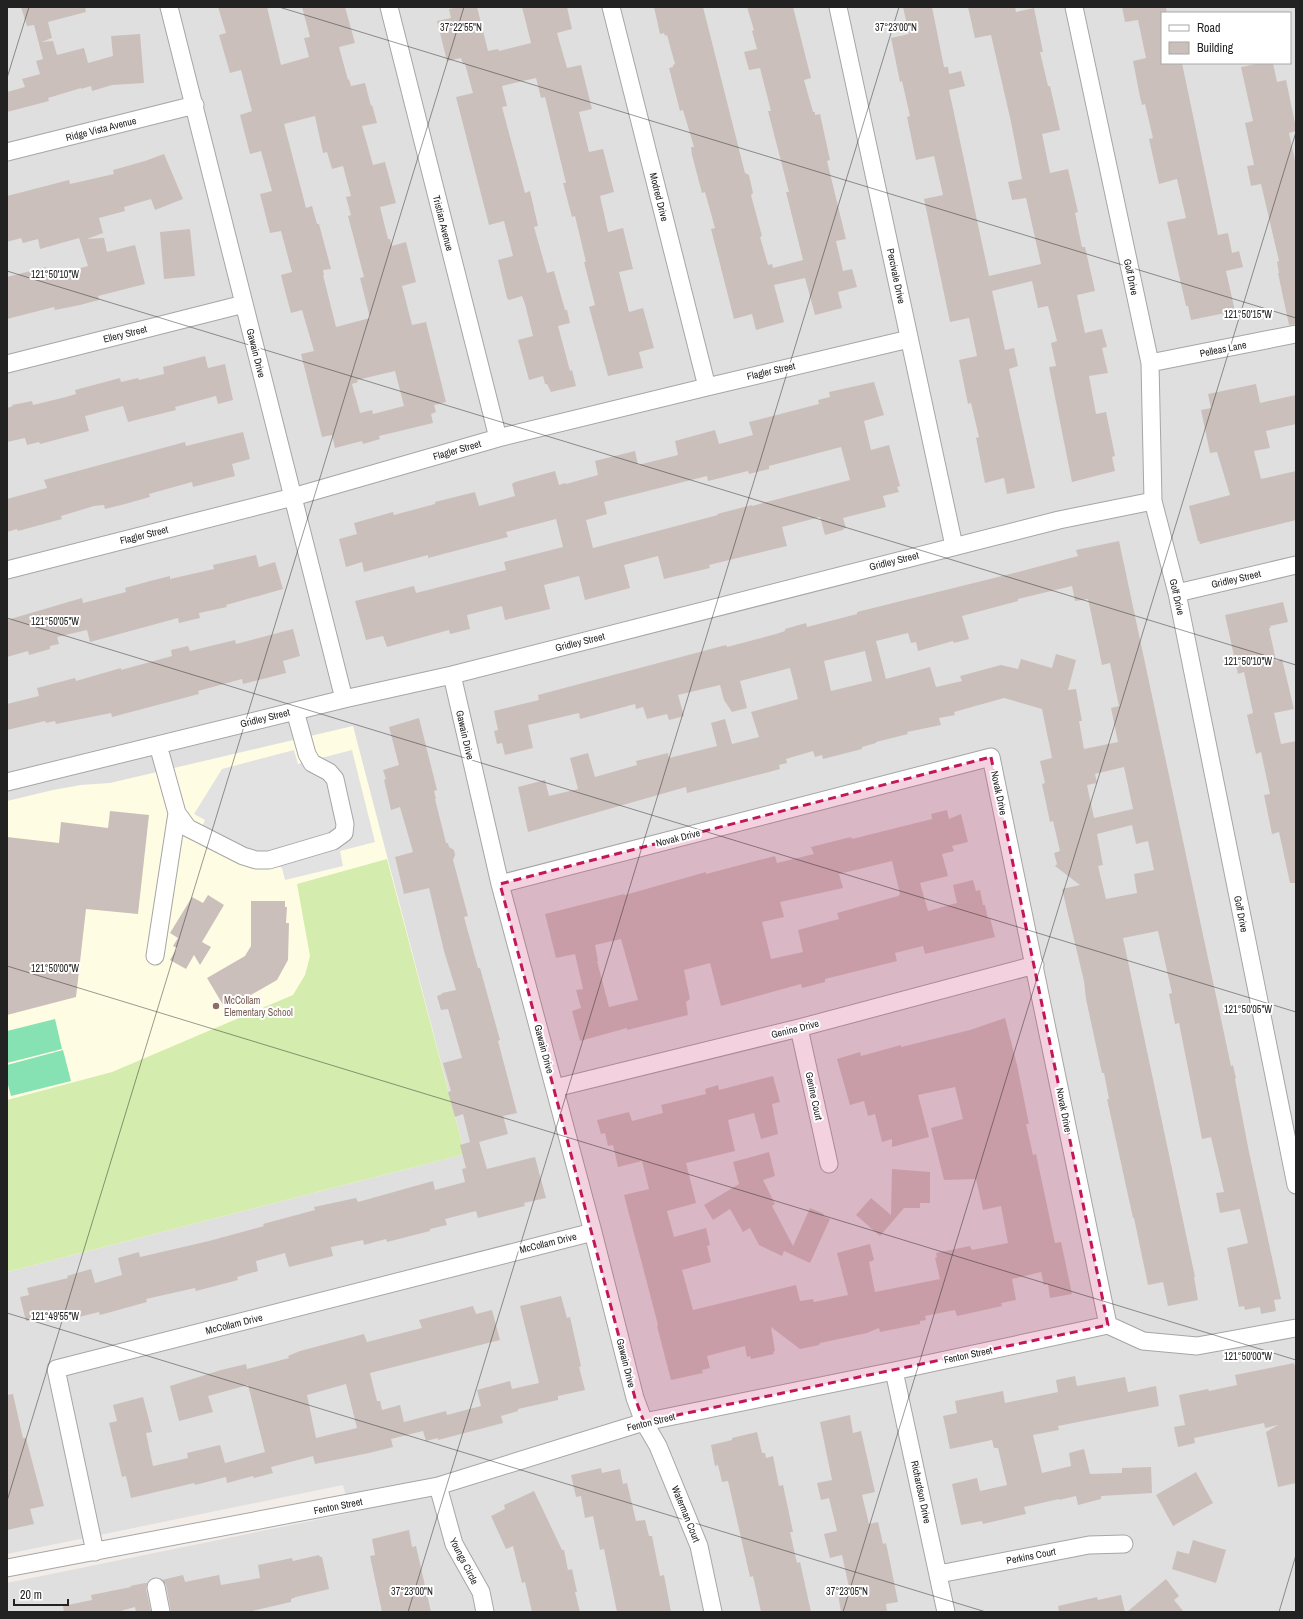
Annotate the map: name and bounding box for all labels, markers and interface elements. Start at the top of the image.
legend [1161,12,1291,64]
text: Road [1197,20,1221,36]
text: 37°22'55"N [440,21,482,34]
text: 37°23'00"N [875,21,917,34]
text: Building [1197,40,1234,56]
street label: Ridge Vista Avenue [64,114,138,144]
street label: Modred Drive [647,171,671,223]
street label: Tristian Avenue [430,194,456,253]
street label: Percivale Drive [884,247,908,305]
street label: Golf Drive [1121,258,1141,297]
text: 121°50'10"W [31,268,79,281]
text: 121°50'15"W [1224,308,1272,321]
street label: Ellery Street [102,322,149,346]
street label: Gawain Drive [244,327,268,379]
street label: Pelleas Lane [1198,338,1248,360]
street label: Flagler Street [746,359,797,383]
street label: Flagler Street [432,437,483,463]
street label: Flagler Street [119,523,170,547]
street label: Gridley Street [868,548,921,573]
street label: Gridley Street [1210,567,1263,591]
street label: Golf Drive [1167,578,1188,617]
text: 121°50'05"W [31,615,79,628]
street label: Gridley Street [554,629,607,654]
text: 121°50'10"W [1224,655,1272,668]
street label: Gridley Street [239,705,292,730]
street label: Gawain Drive [453,709,477,761]
street label: Novak Drive [988,770,1010,817]
street label: Novak Drive [655,826,702,850]
street label: Golf Drive [1231,895,1251,934]
text: 121°50'00"W [31,962,79,975]
place label: McCollam Elementary School [224,994,293,1019]
marker: McCollam Elementary School [211,1001,221,1011]
text: 121°50'05"W [1224,1003,1272,1016]
street label: Genine Drive [770,1017,821,1041]
street label: Gawain Drive [531,1023,557,1075]
street label: Genine Court [803,1071,826,1122]
street label: Novak Drive [1053,1087,1075,1134]
street label: McCollam Drive [518,1230,578,1256]
text: 121°49'55"W [31,1310,79,1323]
street label: McCollam Drive [204,1311,264,1337]
street label: Gawain Drive [614,1337,638,1389]
street label: Fenton Street [943,1343,994,1366]
text: 121°50'00"W [1224,1350,1272,1363]
street label: Fenton Street [626,1410,677,1434]
street label: Richardson Drive [908,1459,934,1525]
street label: Waterman Court [669,1484,704,1545]
street label: Fenton Street [313,1495,364,1517]
street label: Youngs Circle [447,1535,482,1587]
street label: Perkins Court [1005,1545,1058,1567]
scale bar [14,1581,68,1607]
text: 37°23'00"N [391,1585,433,1598]
text: 37°23'05"N [826,1585,868,1598]
text: 20 m [20,1587,42,1603]

